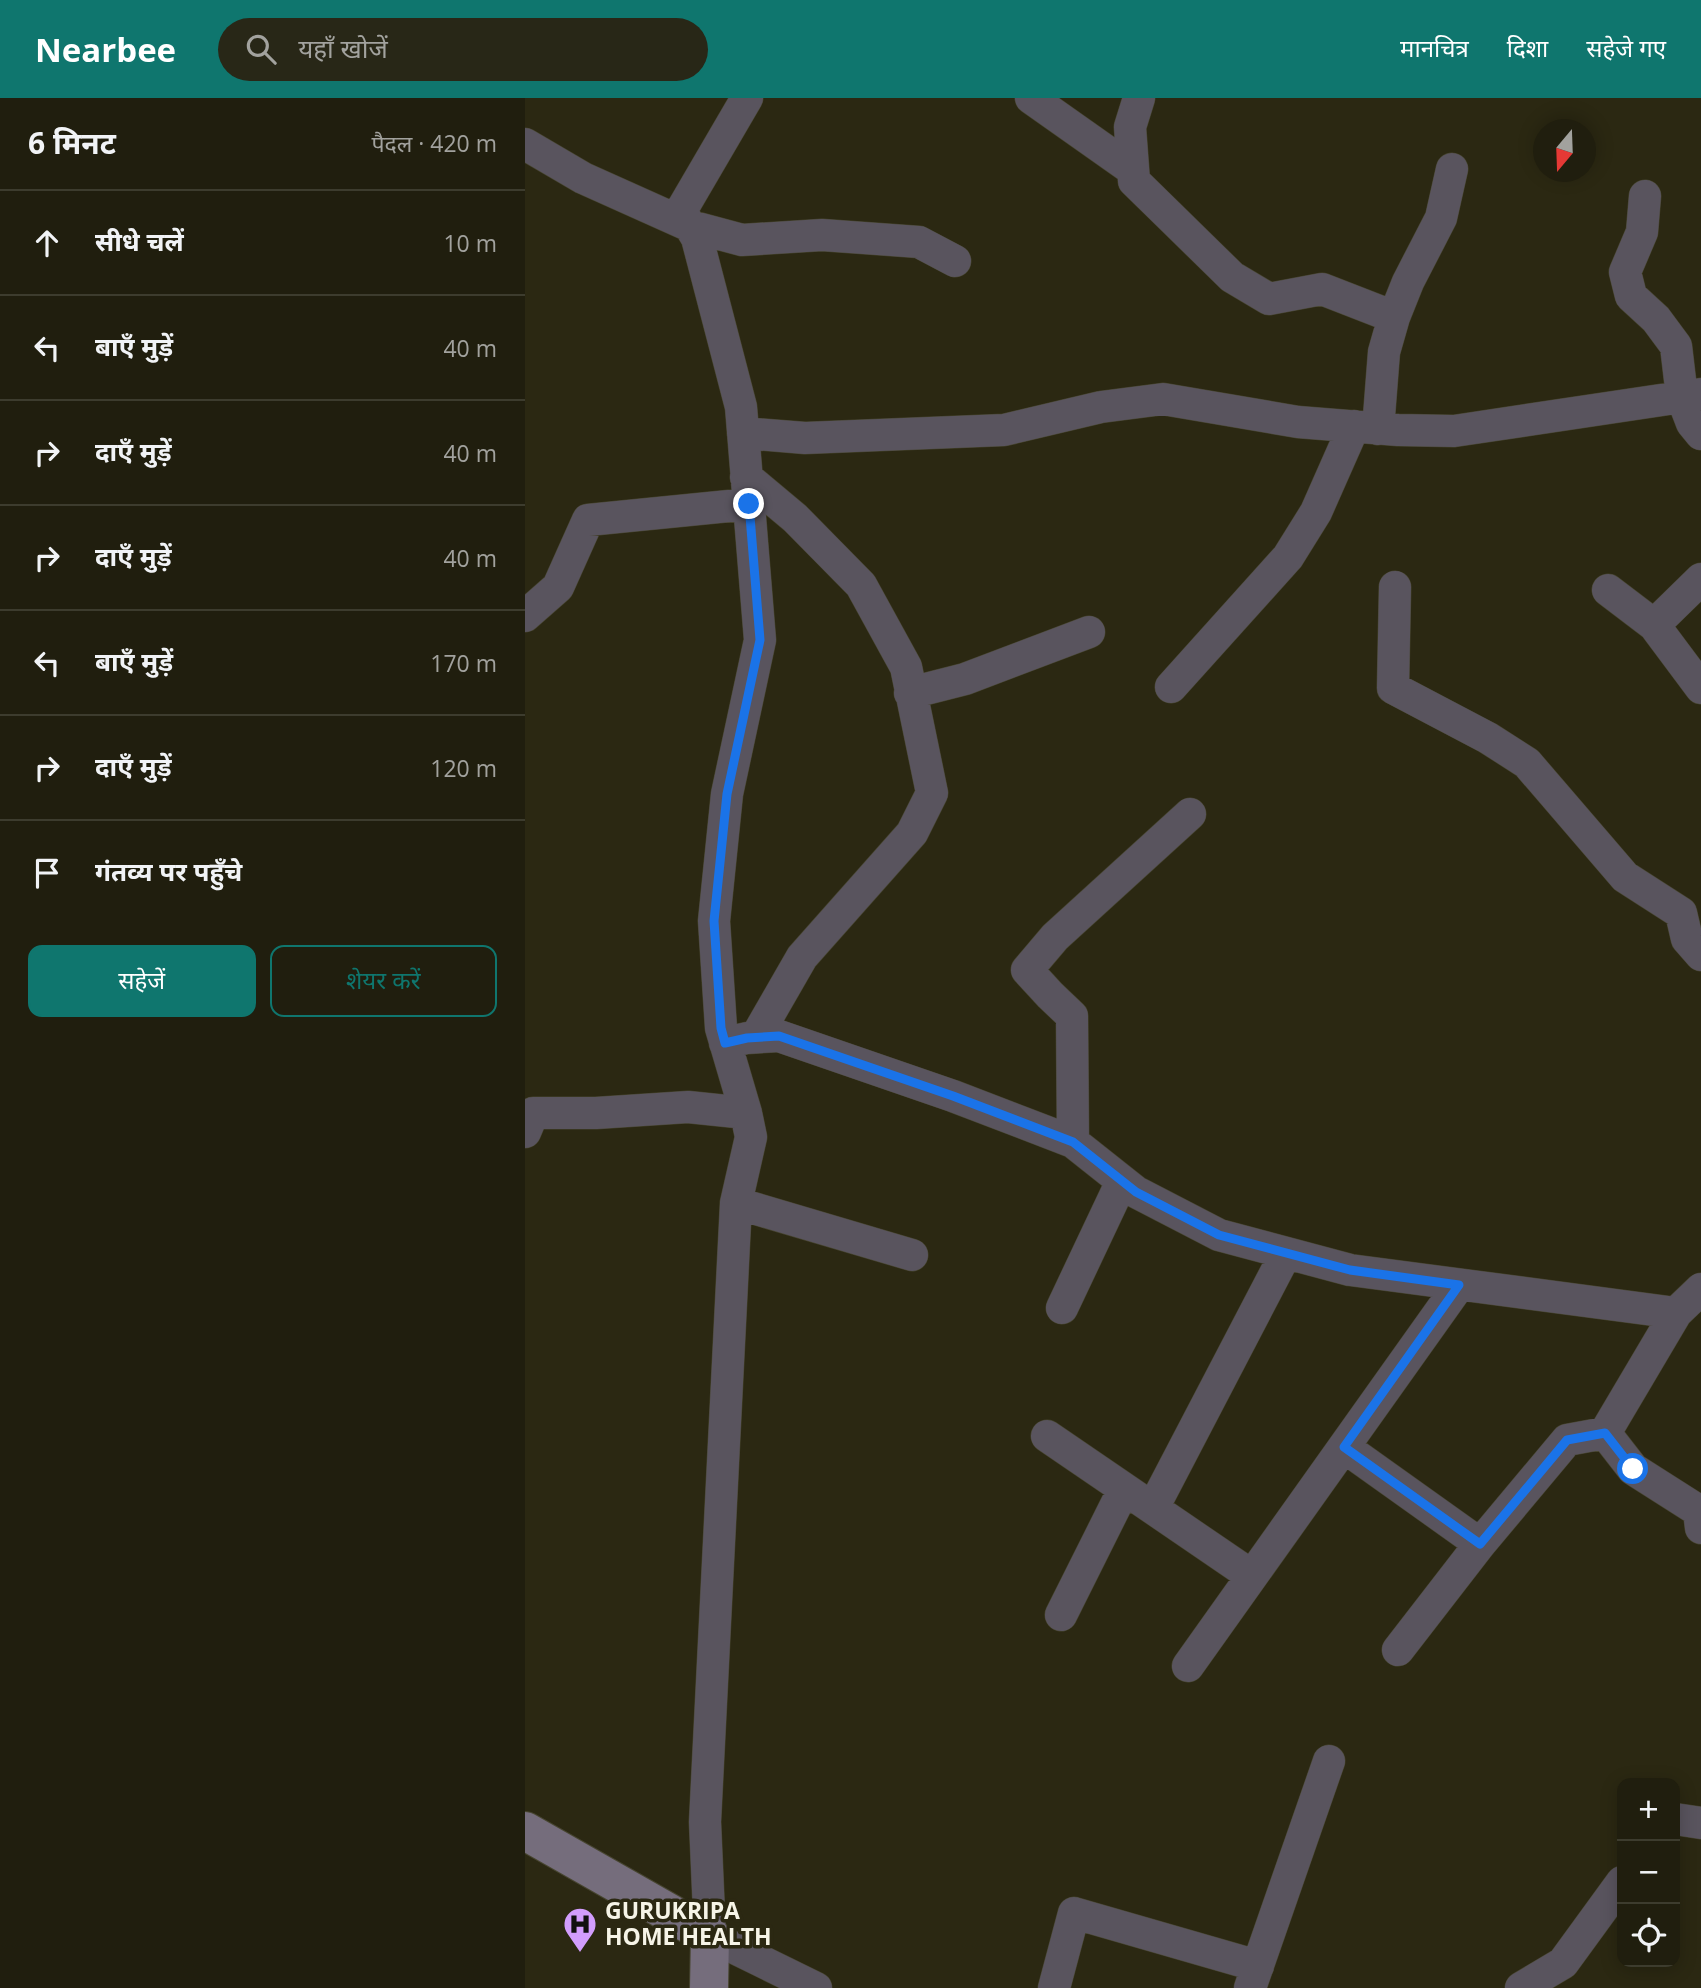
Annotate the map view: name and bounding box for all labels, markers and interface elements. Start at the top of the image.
search box [218,18,708,81]
text: Nearbee [35,27,176,72]
icon: search [242,30,280,68]
text: यहाँ खोजें [298,30,388,66]
text: मानचित्र [1400,31,1469,64]
text: दिशा [1507,31,1548,64]
text: सहेजे गए [1586,31,1666,64]
north arrow [1533,119,1596,182]
text: 6 मिनट [28,122,116,163]
text: पैदल · 420 m [371,127,497,159]
text: सीधे चलें [95,223,184,259]
icon: ahead [28,224,66,262]
text: 10 m [443,227,497,259]
text: बाएँ मुड़ें [95,328,173,364]
icon: left [28,329,66,367]
text: 40 m [443,332,497,364]
text: दाएँ मुड़ें [95,433,172,469]
icon: right [28,434,66,472]
text: 40 m [443,437,497,469]
route end [733,488,764,519]
text: दाएँ मुड़ें [95,538,172,574]
icon: right [28,539,66,577]
text: 40 m [443,542,497,574]
text: बाएँ मुड़ें [95,643,173,679]
icon: left [28,644,66,682]
text: 170 m [430,647,497,679]
text: दाएँ मुड़ें [95,748,172,784]
icon: right [28,749,66,787]
text: 120 m [430,752,497,784]
text: गंतव्य पर पहुँचे [95,853,242,889]
icon: arrive [28,854,66,892]
button: सहेजें [28,945,256,1017]
button: शेयर करें [270,945,497,1017]
route start [1617,1453,1648,1484]
map controls [1617,1778,1680,1967]
button: + [1617,1778,1680,1841]
button: − [1617,1841,1680,1904]
place label: GURUKRIPA HOME HEALTH [605,1894,772,1952]
button: locate [1617,1904,1680,1967]
hospital icon: GURUKRIPA HOME HEALTH [561,1905,599,1954]

